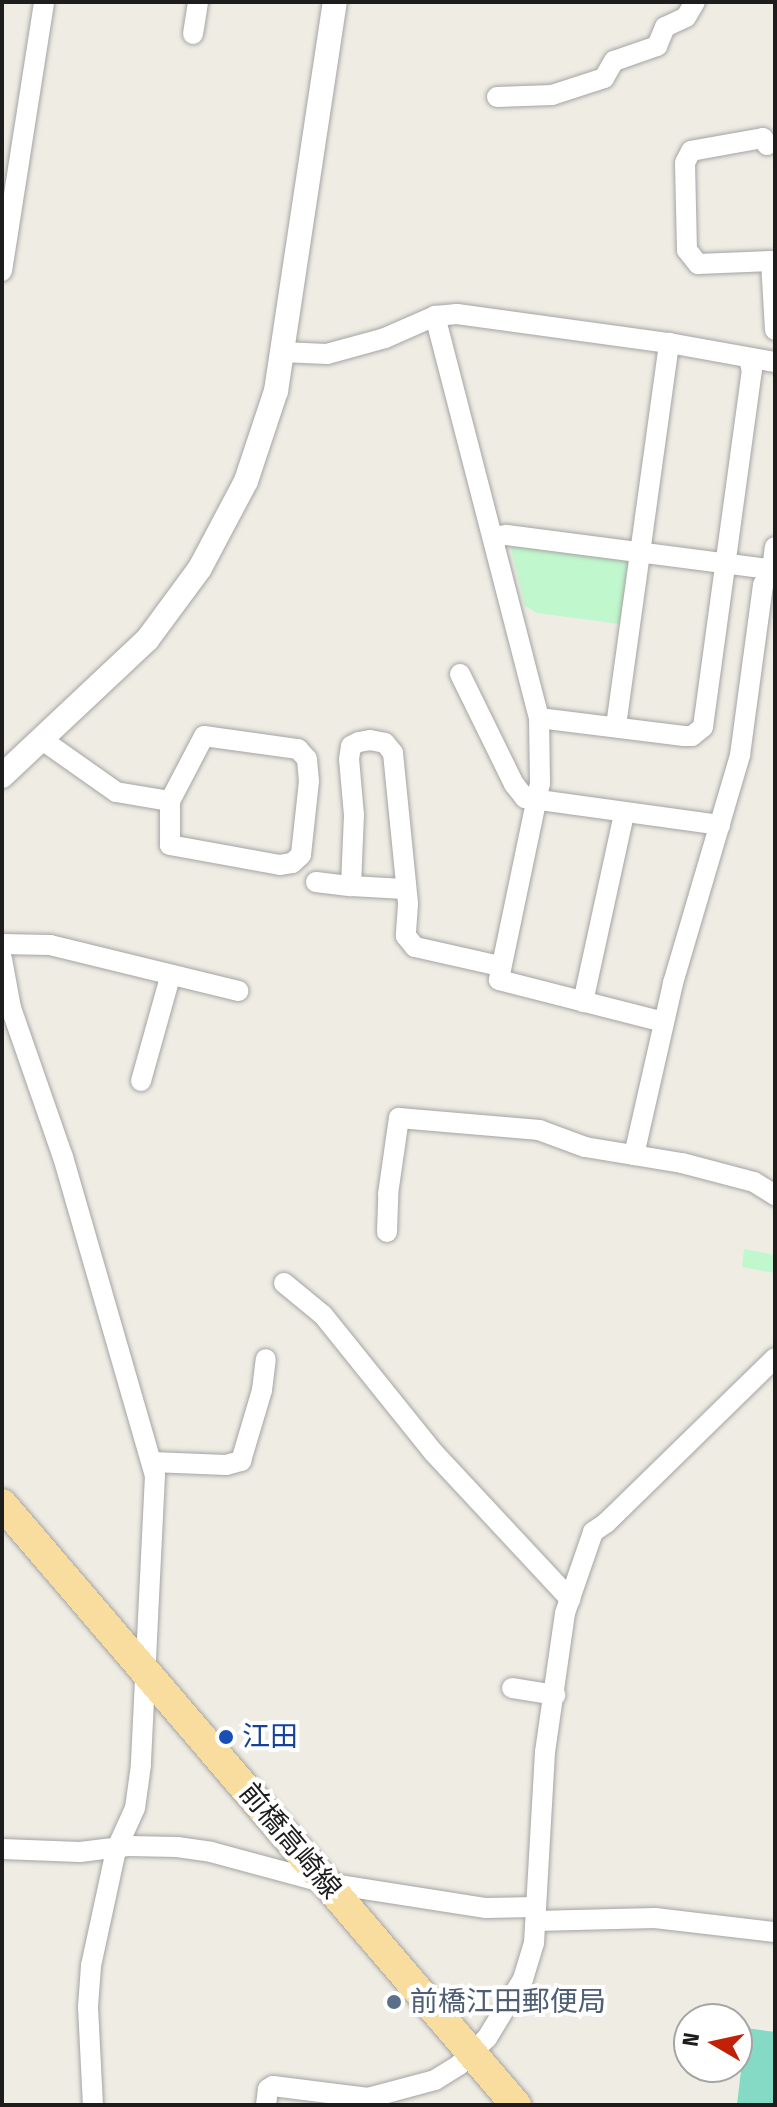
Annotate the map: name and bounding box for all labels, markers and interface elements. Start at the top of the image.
place label: 江田 [242,1720,298,1754]
marker: 江田 [217,1728,235,1746]
street label: 前橋高崎線 [232,1777,348,1905]
place label: 前橋江田郵便局 [410,1985,606,2019]
marker: 前橋江田郵便局 [385,1993,403,2011]
north arrow [673,2003,753,2083]
text: N [676,2031,705,2048]

